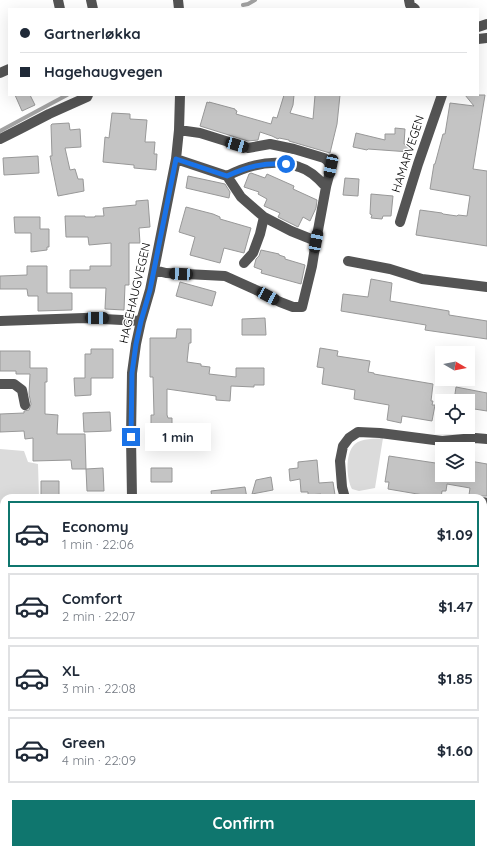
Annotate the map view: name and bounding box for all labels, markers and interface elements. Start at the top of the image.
text: Gartnerløkka [44,24,141,43]
text: Hagehaugvegen [44,62,163,81]
street label: HAMARVEGEN [388,113,427,195]
car [224,136,250,154]
car [323,153,339,179]
route start [277,155,295,173]
car [308,228,324,254]
street label: HAGEHAUGVEGEN [116,241,153,345]
car [169,267,193,281]
car [255,285,281,307]
car [85,312,109,324]
north arrow [435,346,475,386]
map controls [435,346,475,482]
button: locate [435,394,475,434]
callout: 1 min [145,423,211,451]
route end [122,428,140,446]
text: 1 min [162,429,194,445]
button: layers [435,442,475,482]
icon: car [14,516,50,552]
text: Economy [62,517,129,536]
text: $1.09 [437,525,473,544]
text: 1 min · 22:06 [62,536,134,552]
icon: car [14,588,50,624]
text: Comfort [62,589,123,608]
text: $1.47 [438,597,473,616]
text: 2 min · 22:07 [62,608,135,624]
icon: car [14,660,50,696]
text: XL [62,661,80,680]
text: $1.85 [438,669,473,688]
text: 3 min · 22:08 [62,680,136,696]
icon: car [14,732,50,768]
text: Green [62,733,105,752]
text: $1.60 [437,741,473,760]
text: 4 min · 22:09 [62,752,136,768]
button: Confirm [12,800,475,846]

